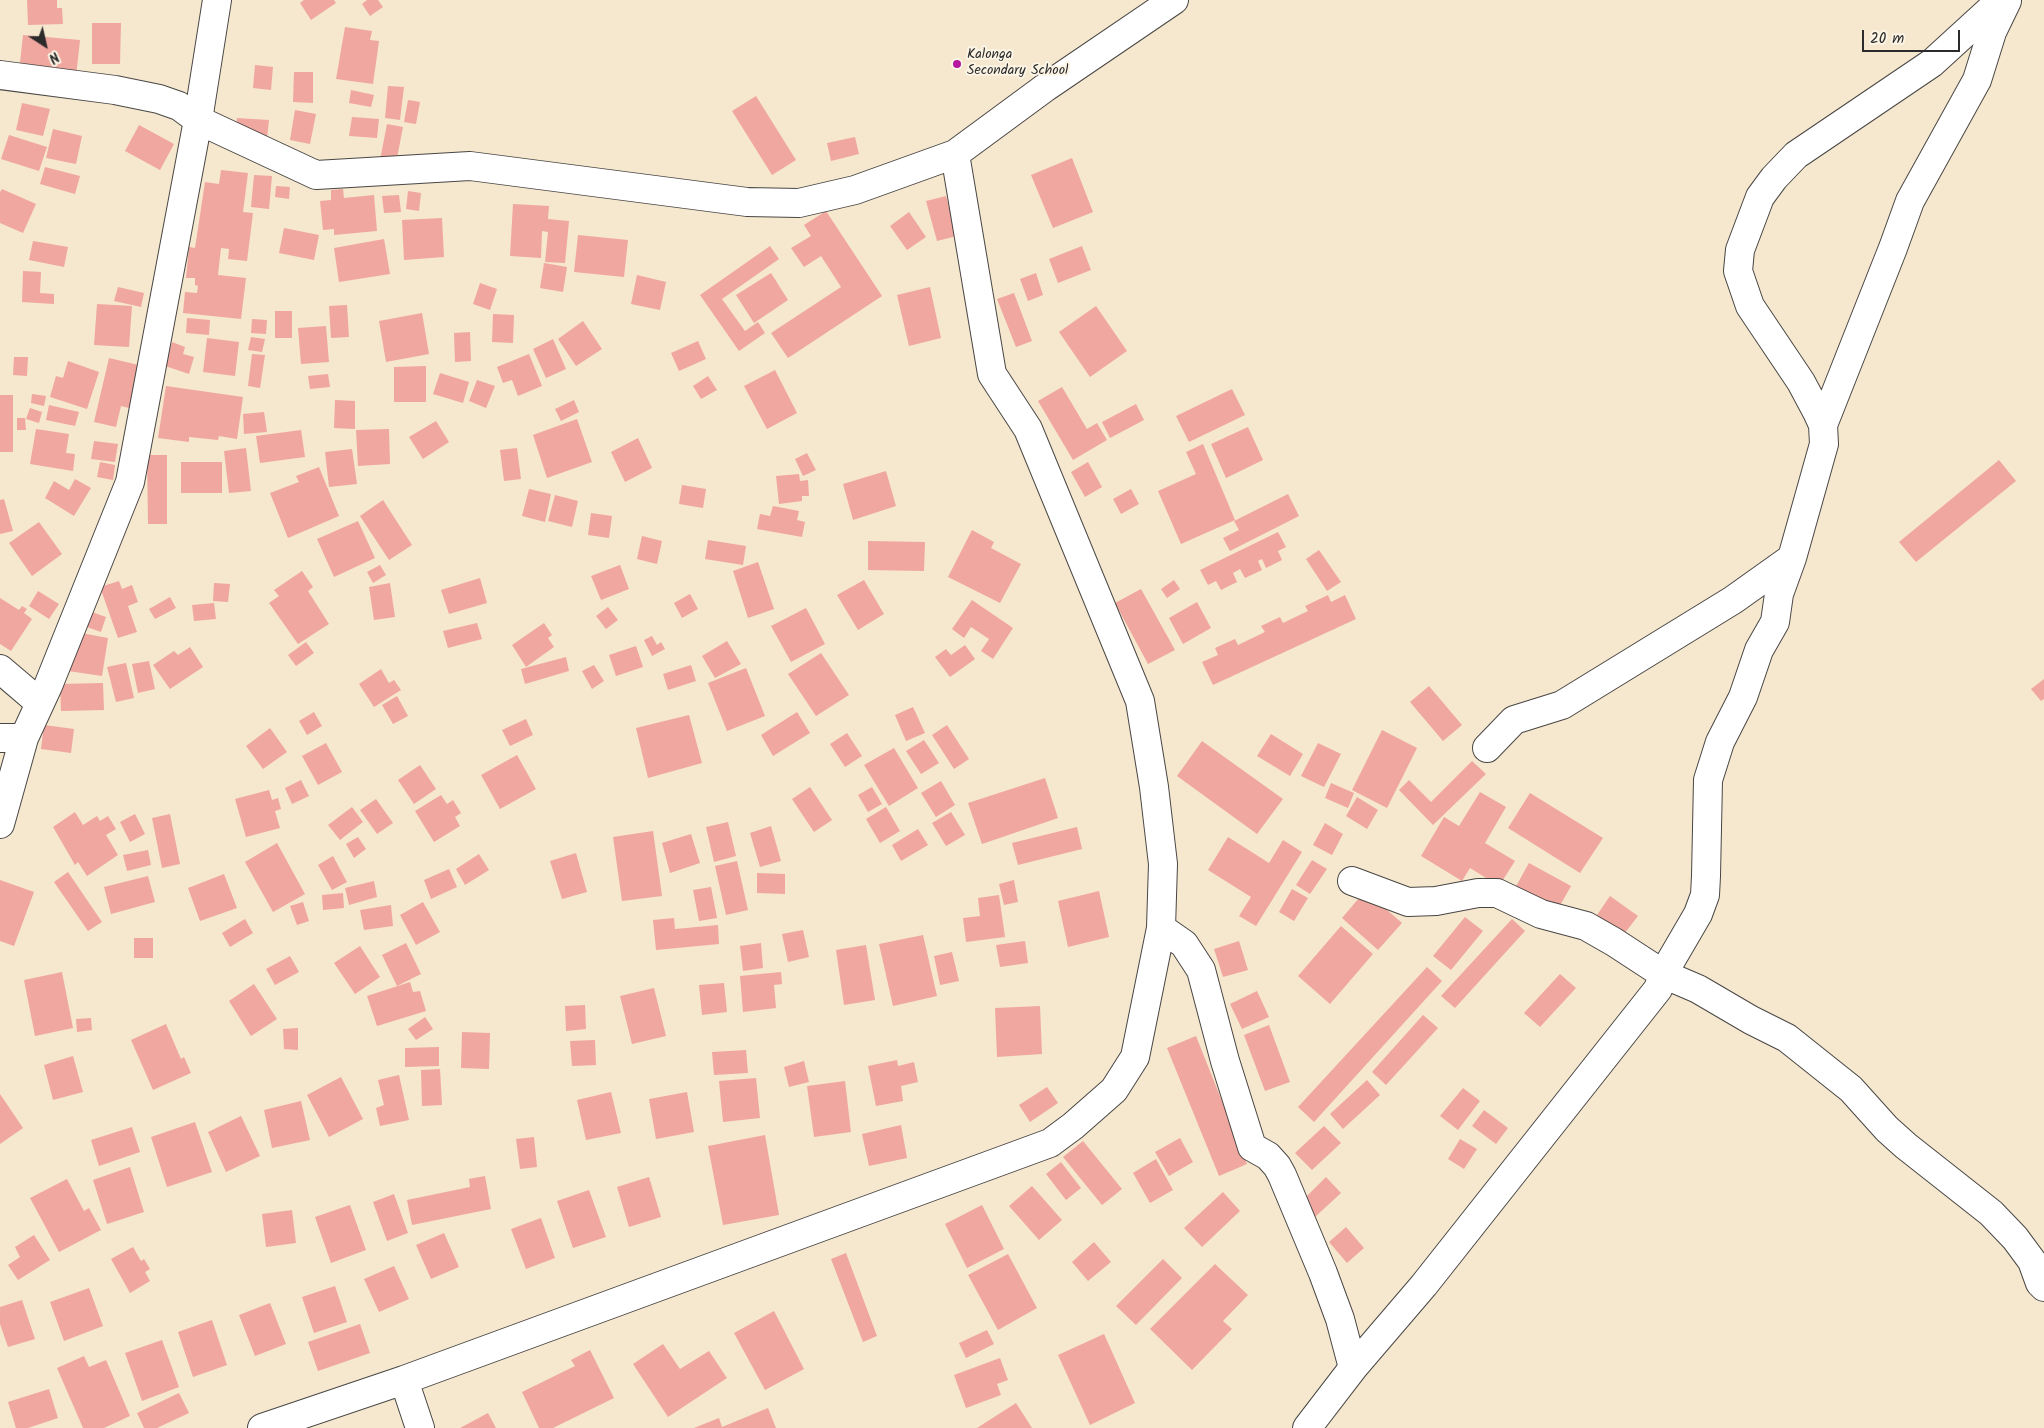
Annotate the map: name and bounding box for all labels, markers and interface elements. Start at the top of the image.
north arrow [20,20,70,70]
scale bar [1864,20,1962,52]
text: 20 m [1870,27,1904,51]
text: N [44,46,64,69]
place label: Kalonga Secondary School [967,48,1068,80]
marker: Kalonga Secondary School [951,58,963,70]

